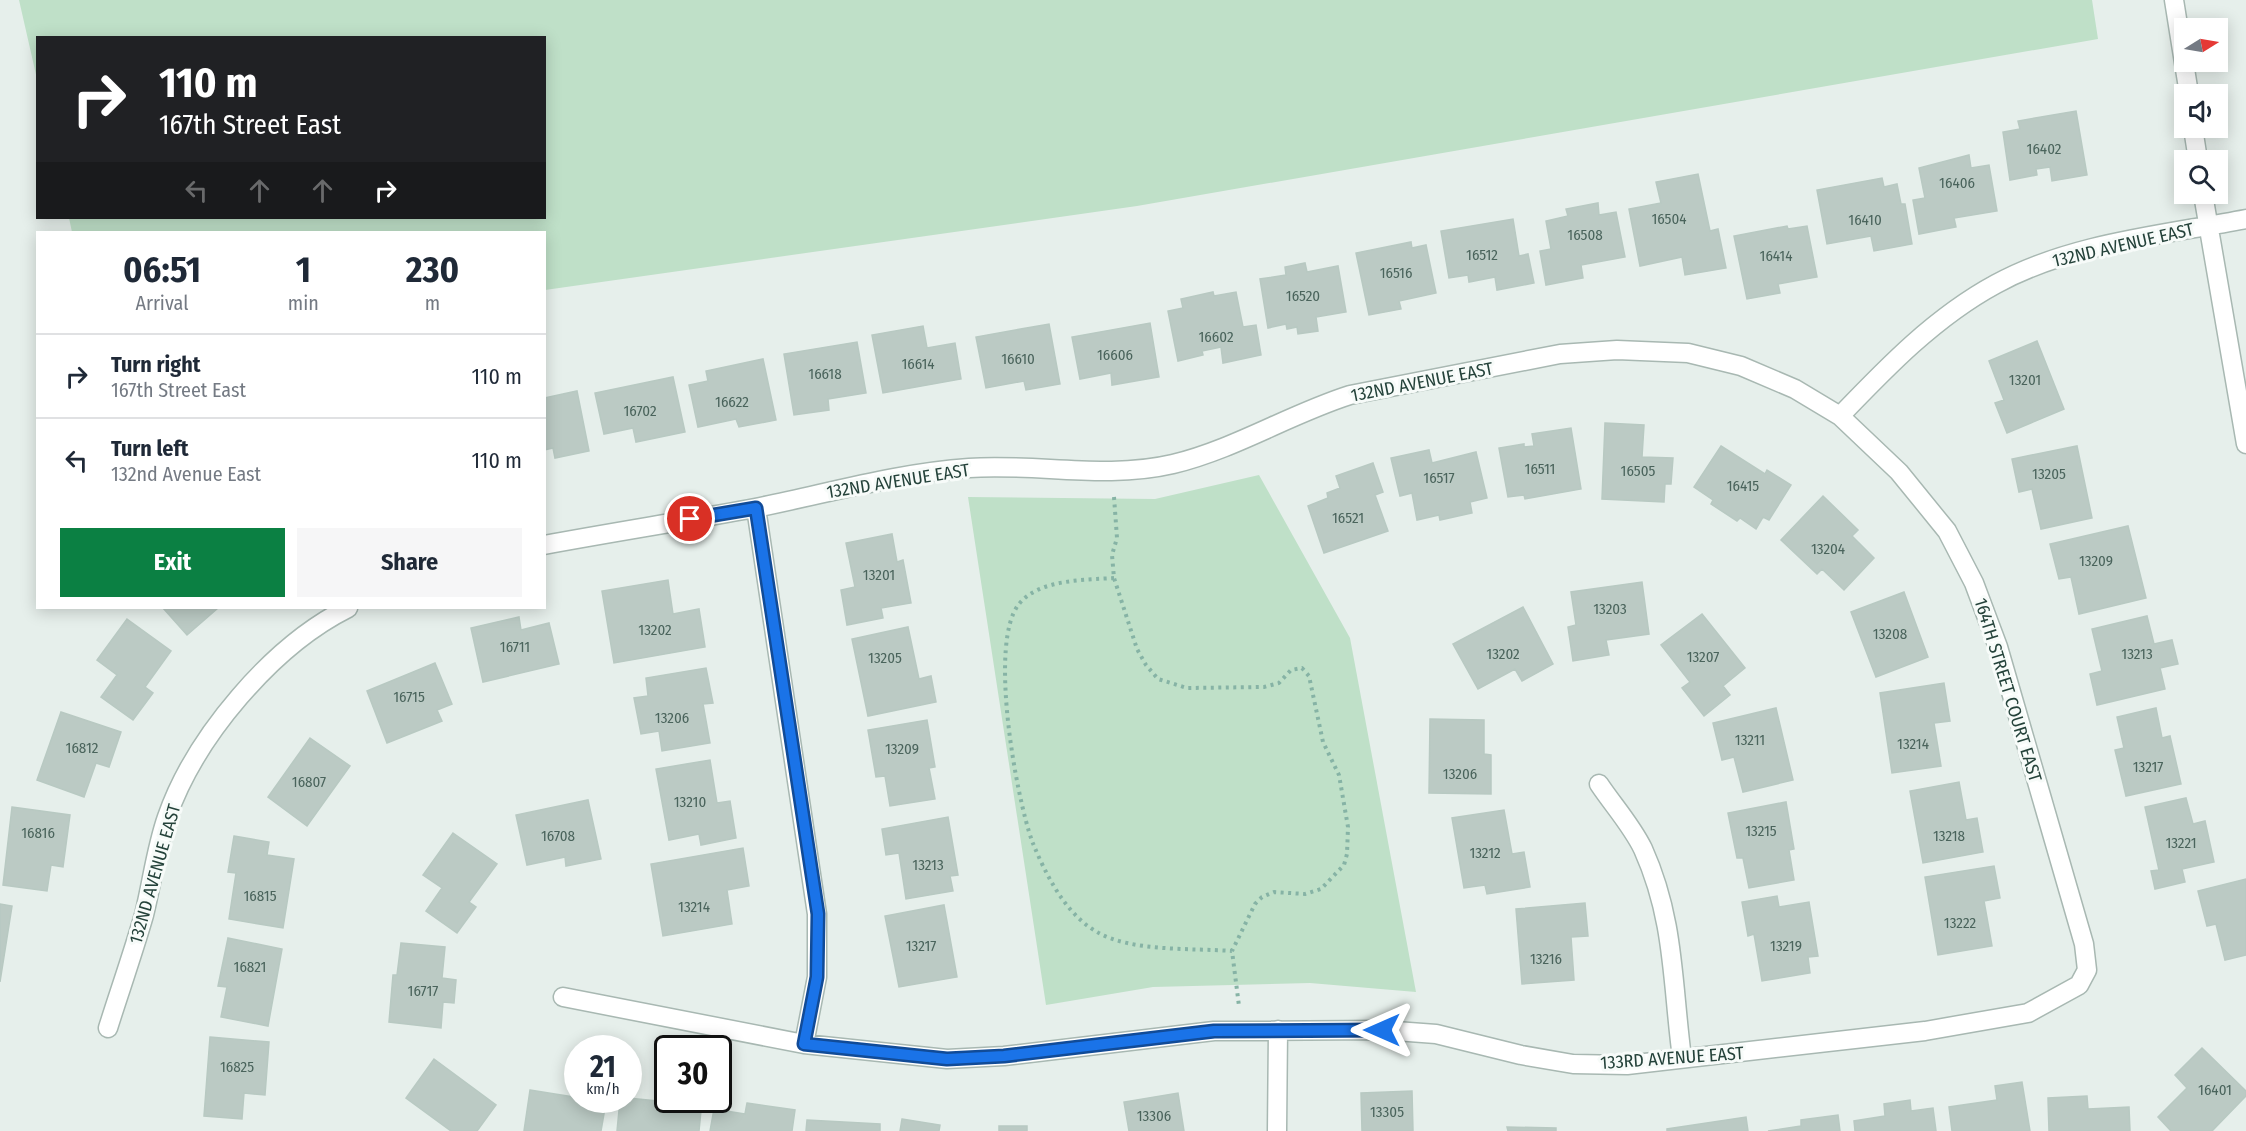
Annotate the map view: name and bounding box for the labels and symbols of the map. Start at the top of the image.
north arrow [2174,18,2228,72]
house number: 16402 [2027,140,2062,158]
house number: 16406 [1939,174,1975,192]
house number: 16504 [1651,210,1687,228]
house number: 16410 [1848,211,1882,229]
street label: 132ND AVENUE EAST [2050,218,2196,272]
house number: 16508 [1567,226,1603,244]
house number: 16512 [1466,246,1498,264]
house number: 16414 [1760,247,1792,265]
house number: 16516 [1380,264,1412,282]
house number: 16520 [1286,287,1320,305]
house number: 16602 [1199,328,1234,346]
house number: 16606 [1097,346,1133,364]
house number: 16610 [1001,350,1035,368]
house number: 16614 [901,355,935,373]
street label: 132ND AVENUE EAST [1349,357,1496,407]
house number: 16618 [808,365,842,383]
house number: 13201 [2009,371,2041,389]
house number: 16622 [715,393,749,411]
house number: 16702 [623,402,657,420]
street label: 132ND AVENUE EAST [825,459,972,503]
house number: 16511 [1525,460,1555,478]
house number: 16505 [1621,462,1656,480]
house number: 13205 [2032,465,2066,483]
house number: 16517 [1423,469,1455,487]
house number: 16415 [1727,477,1759,495]
pin [664,493,715,544]
house number: 16521 [1332,509,1364,527]
house number: 13204 [1811,540,1845,558]
house number: 13209 [2079,552,2113,570]
house number: 13201 [863,566,895,584]
street label: 164TH STREET COURT EAST [1970,596,2047,785]
house number: 13203 [1593,600,1627,618]
house number: 13202 [638,621,672,639]
house number: 13208 [1873,625,1907,643]
house number: 16711 [500,638,530,656]
house number: 13202 [1486,645,1520,663]
house number: 13213 [2121,645,2153,663]
house number: 13207 [1687,648,1719,666]
house number: 13205 [868,649,902,667]
house number: 16715 [393,688,425,706]
house number: 13206 [655,709,689,727]
house number: 13211 [1735,731,1765,749]
house number: 13214 [1897,735,1929,753]
house number: 16812 [66,739,99,757]
house number: 13209 [885,740,919,758]
house number: 13217 [2133,758,2163,776]
house number: 13206 [1443,765,1477,783]
house number: 16807 [292,773,326,791]
house number: 13210 [674,793,706,811]
street label: 132ND AVENUE EAST [125,801,186,946]
house number: 13215 [1745,822,1777,840]
house number: 16816 [21,824,55,842]
house number: 16708 [541,827,575,845]
house number: 13218 [1933,827,1965,845]
house number: 13221 [2165,834,2197,852]
house number: 13212 [1469,844,1501,862]
house number: 13213 [912,856,944,874]
house number: 16815 [243,887,277,905]
house number: 13214 [678,898,710,916]
house number: 13222 [1944,914,1977,932]
house number: 13217 [906,937,936,955]
house number: 13219 [1770,937,1802,955]
house number: 13216 [1530,950,1562,968]
house number: 16821 [234,958,266,976]
house number: 16717 [408,982,438,1000]
position arrow [1350,998,1414,1062]
speed limit sign: 30 [654,1035,732,1113]
street label: 133RD AVENUE EAST [1600,1042,1745,1074]
house number: 16825 [220,1058,254,1076]
house number: 16401 [2198,1081,2232,1099]
house number: 13305 [1370,1103,1404,1121]
house number: 13306 [1137,1107,1171,1125]

